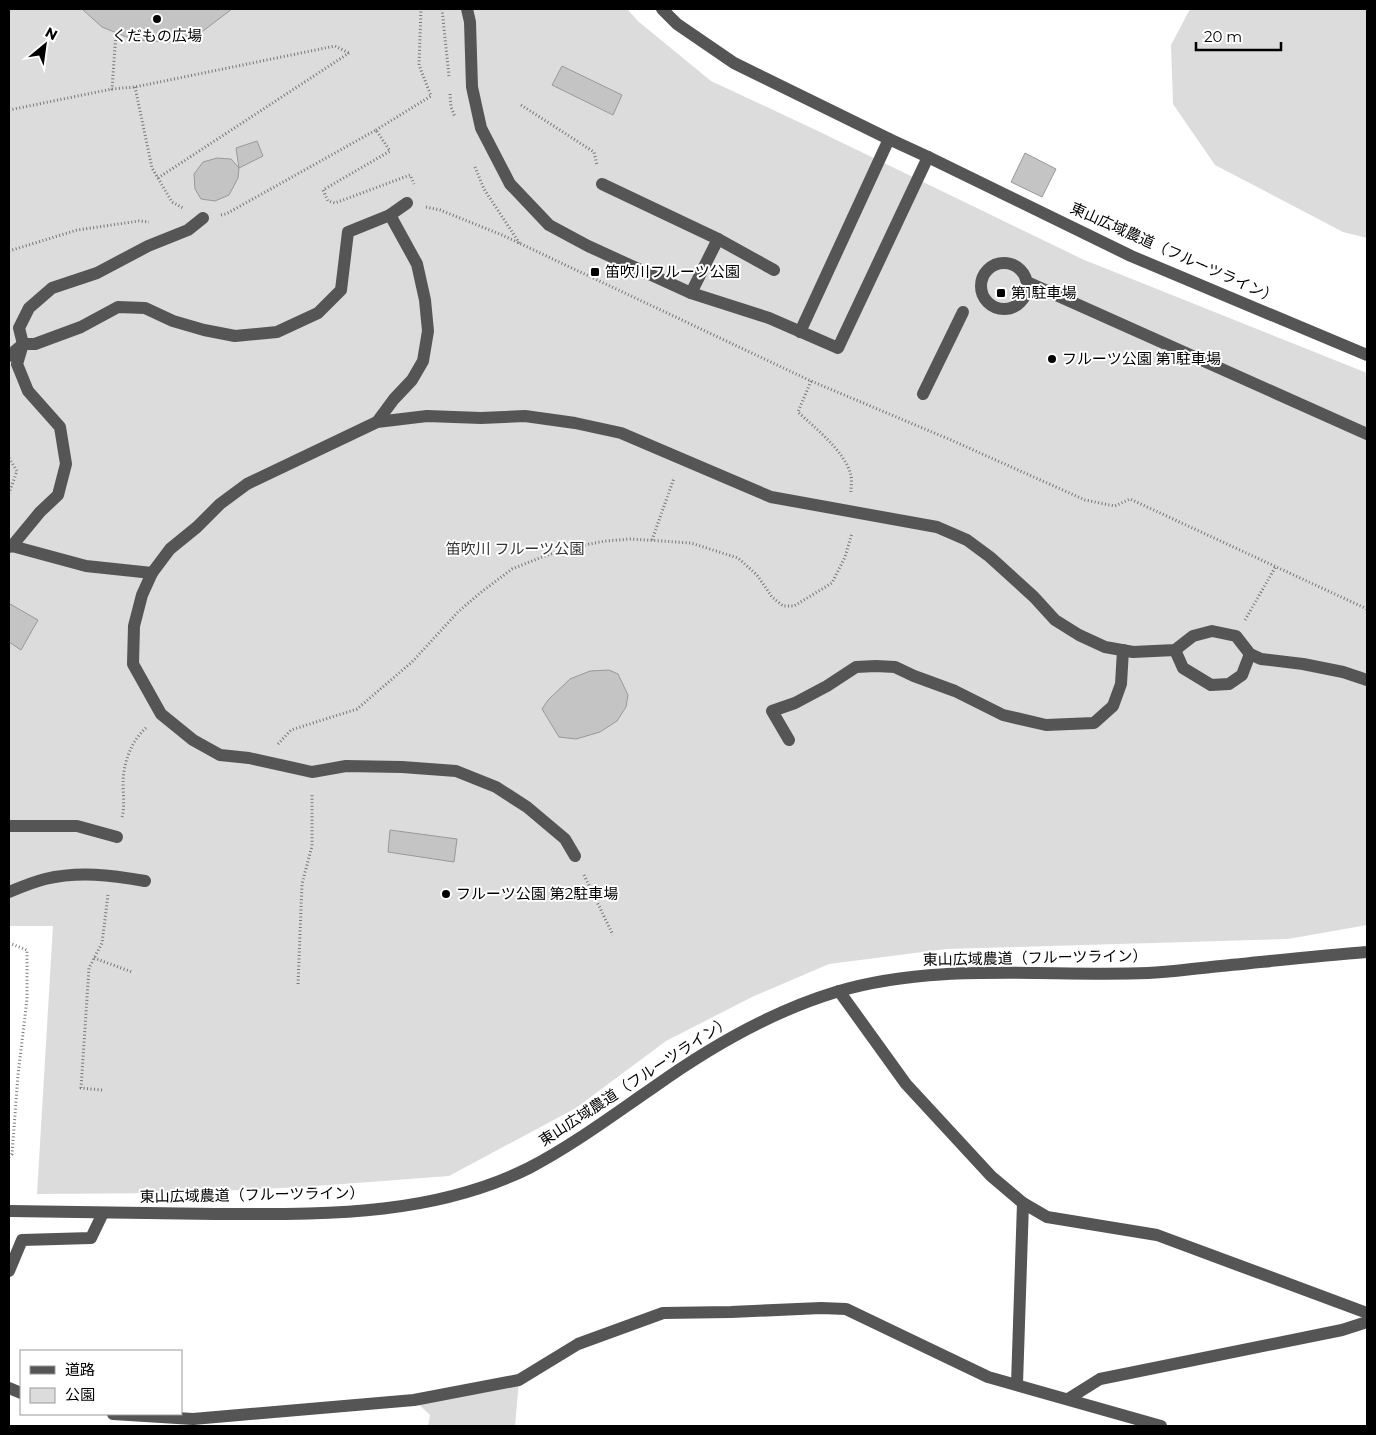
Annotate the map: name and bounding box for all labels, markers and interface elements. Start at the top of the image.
marker: くだもの広場 [151,13,163,25]
north arrow [20,20,70,70]
scale bar [1196,20,1281,52]
text: N [42,23,61,44]
place label: くだもの広場 [112,26,202,45]
text: 20 m [1204,27,1242,46]
street label: 東山広域農道（フルーツライン） [1068,198,1281,307]
place label: 笛吹川フルーツ公園 [605,262,740,281]
marker: 笛吹川フルーツ公園 [589,266,601,278]
place label: 第1駐車場 [1011,283,1076,302]
marker: 第1駐車場 [995,287,1007,299]
place label: フルーツ公園 第1駐車場 [1062,349,1221,368]
marker: フルーツ公園 第1駐車場 [1046,353,1058,365]
park label: 笛吹川 フルーツ公園 [446,539,584,558]
place label: フルーツ公園 第2駐車場 [456,884,618,903]
marker: フルーツ公園 第2駐車場 [440,888,452,900]
street label: 東山広域農道（フルーツライン） [922,946,1147,969]
street label: 東山広域農道（フルーツライン） [535,1011,734,1150]
street label: 東山広域農道（フルーツライン） [139,1183,364,1206]
legend [20,1350,182,1415]
text: 道路 [65,1360,95,1379]
text: 公園 [65,1385,95,1404]

